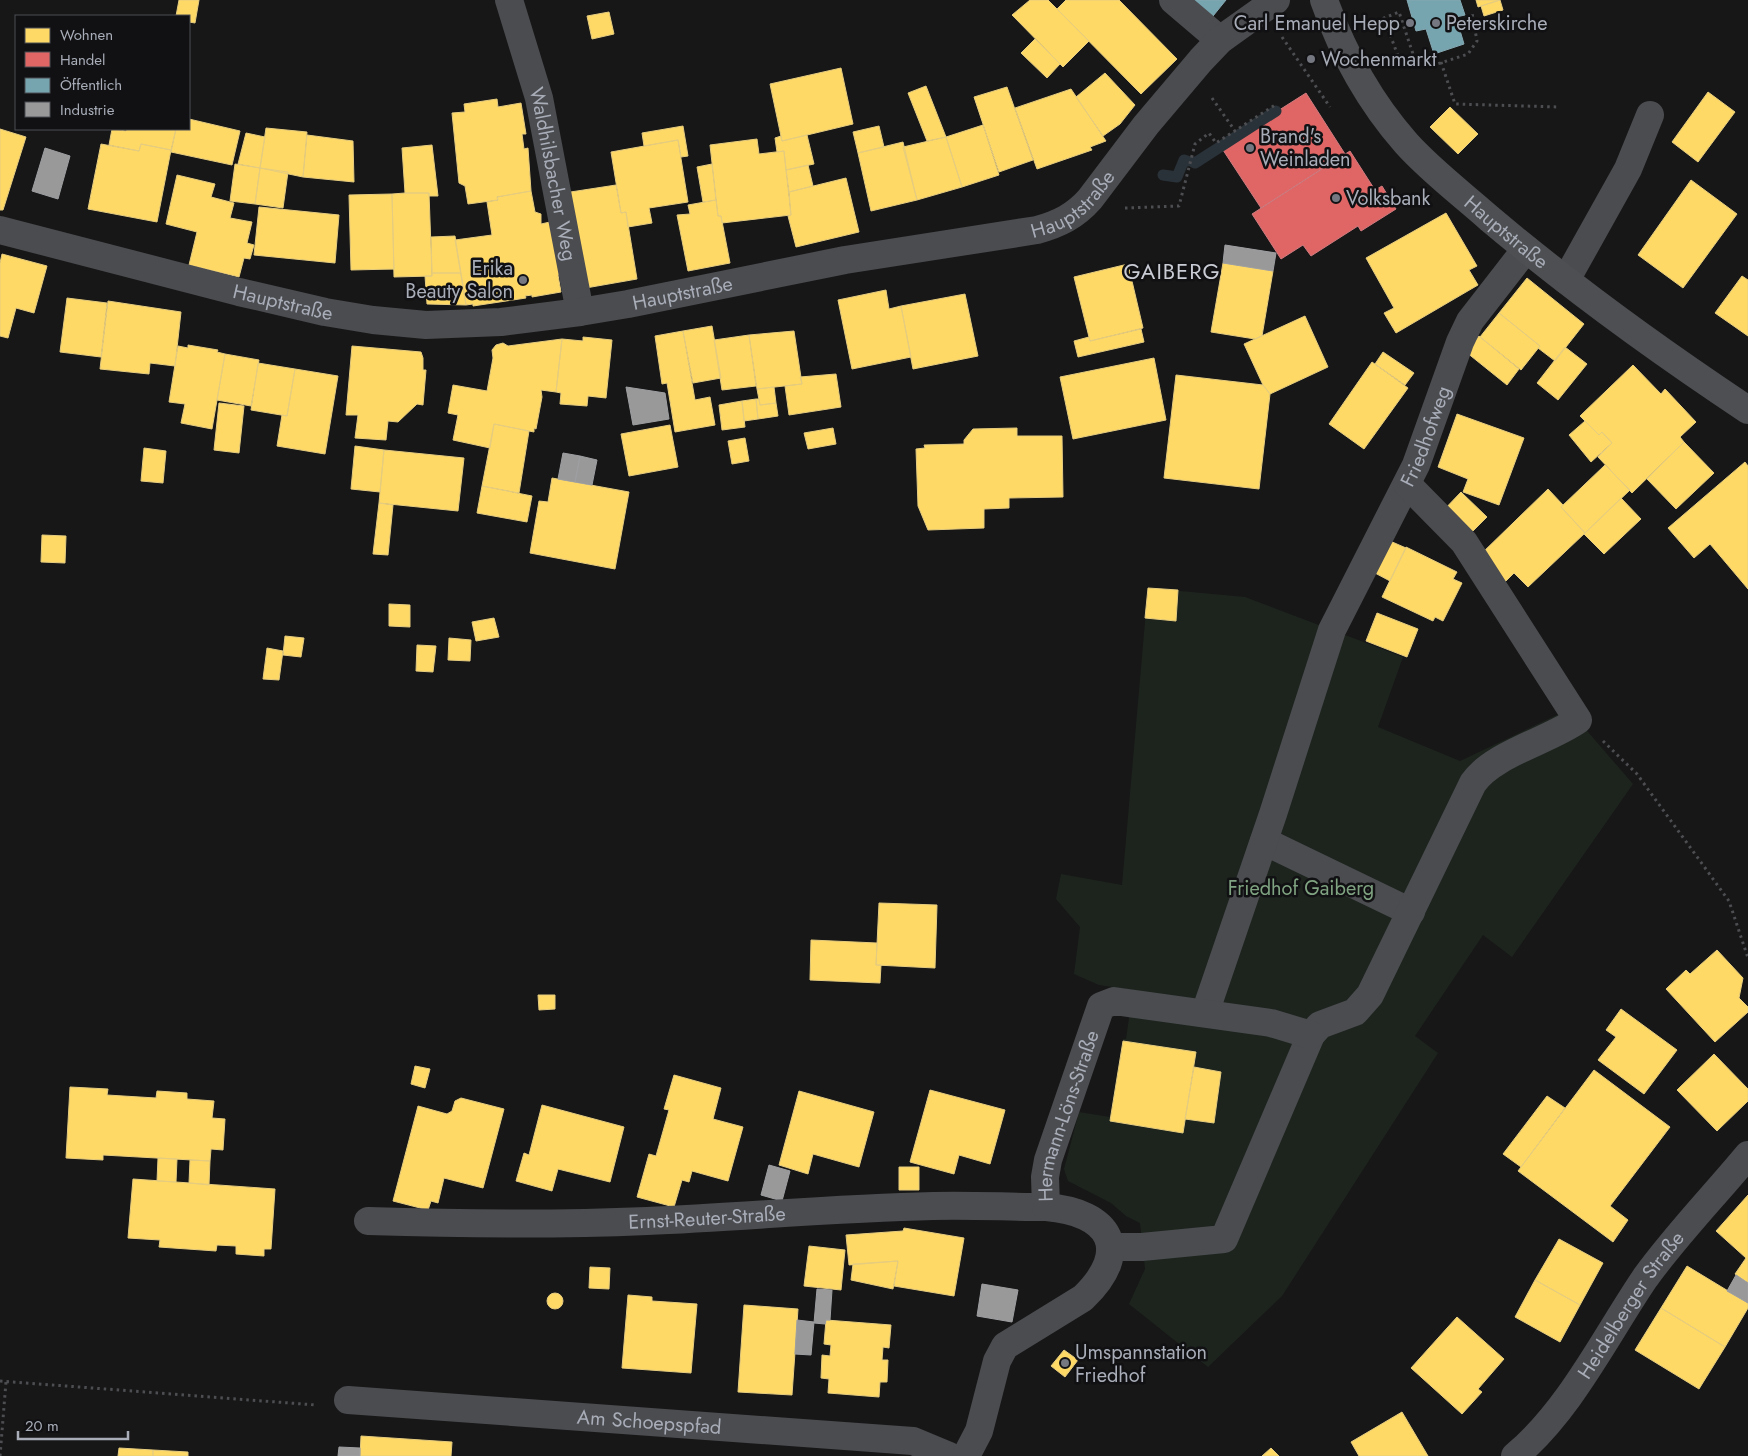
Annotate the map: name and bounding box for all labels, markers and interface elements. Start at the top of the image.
place label: Carl Emanuel Hepp [1234,9,1400,38]
place label: Peterskirche [1446,9,1548,38]
legend [15,15,190,130]
marker: Carl Emanuel Hepp [1404,17,1416,29]
marker: Peterskirche [1430,17,1442,29]
text: Wohnen [60,24,113,46]
place label: Wochenmarkt [1321,45,1437,74]
text: Handel [60,49,106,71]
marker: Wochenmarkt [1305,53,1317,65]
text: Öffentlich [60,74,122,96]
street label: Waldhilsbacher Weg [522,84,584,263]
text: Industrie [60,99,115,121]
place label: Brand's Weinladen [1260,122,1351,174]
marker: Brand's Weinladen [1244,142,1256,154]
street label: Hauptstraße [1027,164,1122,246]
place label: Volksbank [1346,184,1430,213]
street label: Hauptstraße [1458,188,1555,276]
marker: Volksbank [1330,192,1342,204]
place label: Erika Beauty Salon [405,254,513,306]
district label: GAIBERG [1123,255,1221,287]
street label: Hauptstraße [630,269,735,317]
marker: Erika Beauty Salon [517,274,529,286]
street label: Hauptstraße [230,277,335,328]
street label: Friedhofweg [1393,382,1458,492]
park label: Friedhof Gaiberg [1228,874,1374,903]
street label: Hermann-Löns-Straße [1031,1026,1106,1202]
street label: Ernst-Reuter-Straße [628,1199,786,1236]
street label: Heidelberger Straße [1570,1225,1691,1385]
place label: Umspannstation Friedhof [1075,1338,1207,1390]
marker: Umspannstation Friedhof [1059,1357,1071,1369]
street label: Am Schoepspfad [576,1402,722,1442]
scale bar [18,1408,128,1440]
text: 20 m [25,1415,59,1437]

